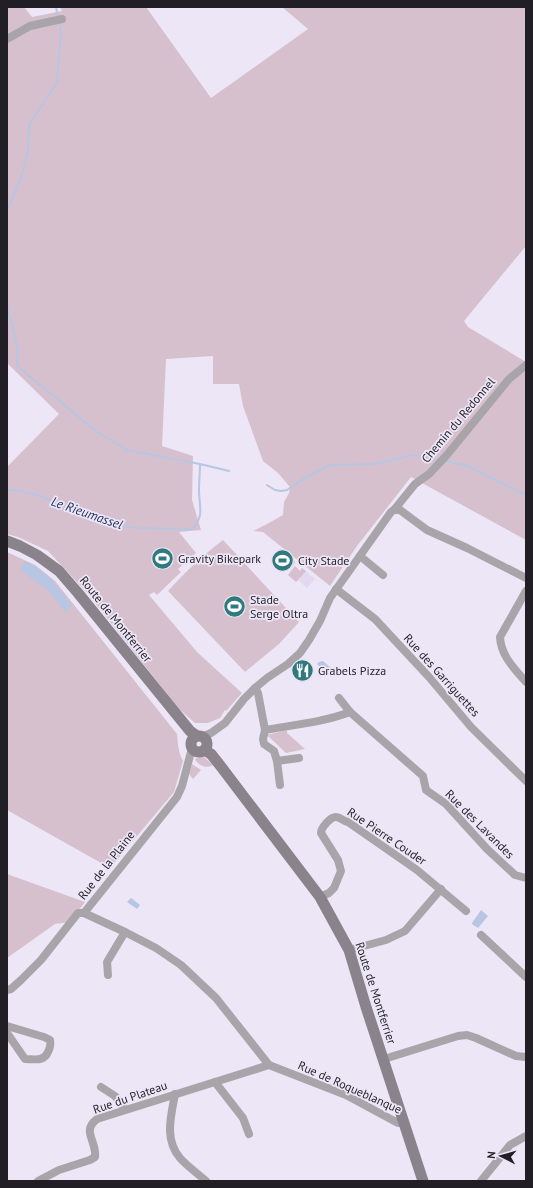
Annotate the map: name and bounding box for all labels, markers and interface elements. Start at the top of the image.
street label: Chemin du Redonnel [418,374,498,466]
water label: Le Rieumassel [49,493,126,533]
sports icon: Gravity Bikepark [150,545,176,571]
sports icon: City Stade [270,547,296,573]
place label: Gravity Bikepark [178,551,261,566]
place label: City Stade [298,553,349,568]
street label: Route de Montferrier [77,573,155,665]
place label: Stade Serge Oltra [250,592,308,621]
sports icon: Stade Serge Oltra [221,593,247,619]
street label: Rue des Garriguettes [401,630,483,720]
restaurant icon: Grabels Pizza [289,657,315,683]
place label: Grabels Pizza [318,663,386,678]
street label: Rue des Lavandes [442,786,518,862]
street label: Rue Pierre Couder [345,804,429,868]
street label: Rue de la Plaine [74,828,138,902]
street label: Route de Montferrier [352,940,400,1046]
street label: Rue de Roqueblanque [296,1057,404,1117]
street label: Rue du Plateau [91,1077,169,1117]
north arrow [481,1136,521,1176]
text: N [484,1151,498,1159]

